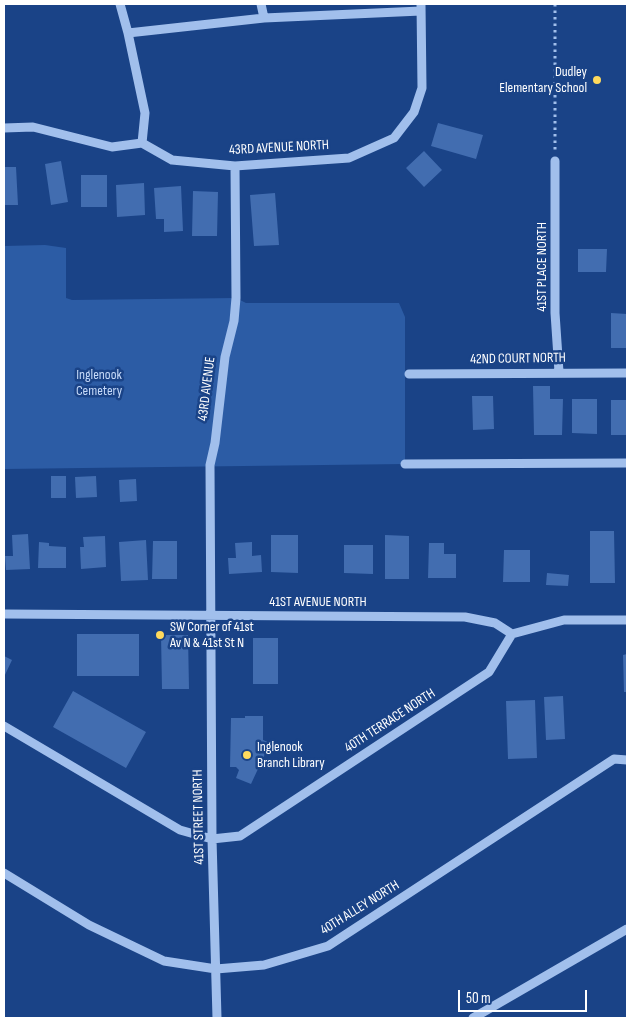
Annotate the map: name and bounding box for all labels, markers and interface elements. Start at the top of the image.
place label: Dudley Elementary School [499,64,587,96]
marker: Dudley Elementary School [591,74,603,86]
street label: 43RD AVENUE NORTH [229,137,329,159]
street label: 41ST PLACE NORTH [534,222,550,312]
street label: 42ND COURT NORTH [470,350,566,368]
street label: 43RD AVENUE [195,356,219,422]
park label: Inglenook Cemetery [76,367,122,400]
street label: 41ST AVENUE NORTH [269,594,367,610]
place label: SW Corner of 41st Av N & 41st St N [170,619,254,652]
marker: SW Corner of 41st Av N & 41st St N [154,629,166,641]
street label: 40TH TERRACE NORTH [341,685,439,757]
place label: Inglenook Branch Library [257,739,325,772]
marker: Inglenook Branch Library [241,749,253,761]
street label: 41ST STREET NORTH [190,769,208,865]
street label: 40TH ALLEY NORTH [317,877,403,939]
scale bar [461,980,590,1012]
text: 50 m [466,989,491,1008]

